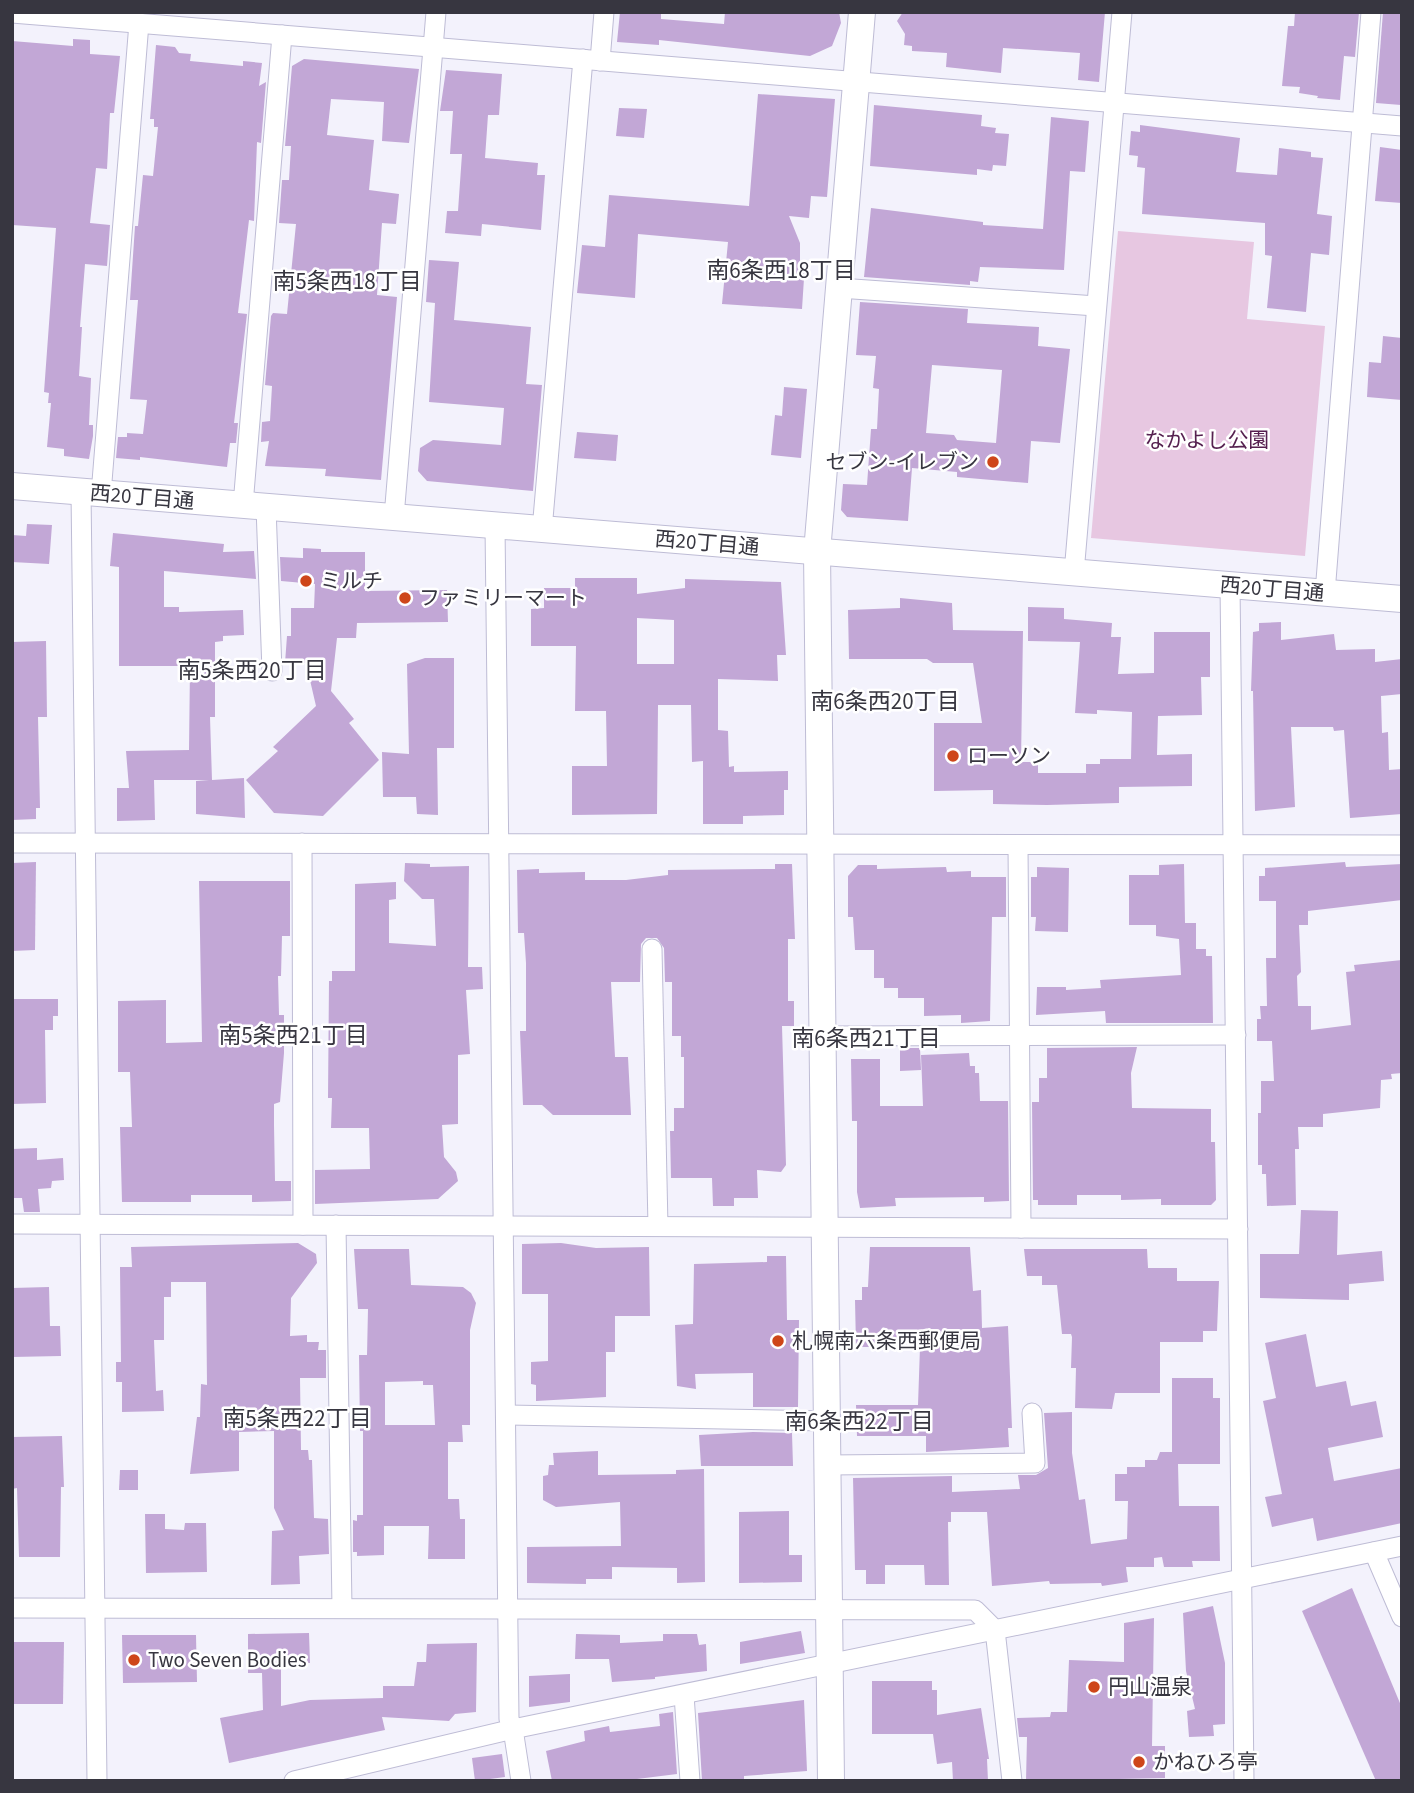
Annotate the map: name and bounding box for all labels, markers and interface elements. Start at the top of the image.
district label: 南6条西18丁目 [706,254,856,287]
district label: 南5条西18丁目 [272,265,422,298]
park label: なかよし公園 [1145,425,1269,455]
place label: セブン-イレブン [825,447,979,477]
marker: セブン-イレブン [985,454,1001,470]
street label: 西20丁目通 [88,477,196,517]
street label: 西20丁目通 [653,523,761,563]
place label: ミルチ [320,566,383,596]
street label: 西20丁目通 [1218,569,1326,609]
marker: ミルチ [298,573,314,589]
place label: ファミリーマート [419,583,587,613]
marker: ファミリーマート [397,590,413,606]
district label: 南5条西20丁目 [177,654,327,687]
district label: 南6条西20丁目 [810,685,960,718]
place label: ローソン [967,741,1051,771]
marker: ローソン [945,748,961,764]
district label: 南5条西21丁目 [218,1019,368,1052]
district label: 南6条西21丁目 [791,1022,941,1055]
place label: 札幌南六条西郵便局 [792,1326,981,1356]
marker: 札幌南六条西郵便局 [770,1333,786,1349]
district label: 南5条西22丁目 [222,1402,372,1435]
district label: 南6条西22丁目 [784,1405,934,1438]
place label: Two Seven Bodies [148,1645,307,1675]
marker: Two Seven Bodies [126,1652,142,1668]
place label: 円山温泉 [1108,1672,1192,1702]
marker: 円山温泉 [1086,1679,1102,1695]
place label: かねひろ亭 [1153,1747,1258,1777]
marker: かねひろ亭 [1131,1754,1147,1770]

